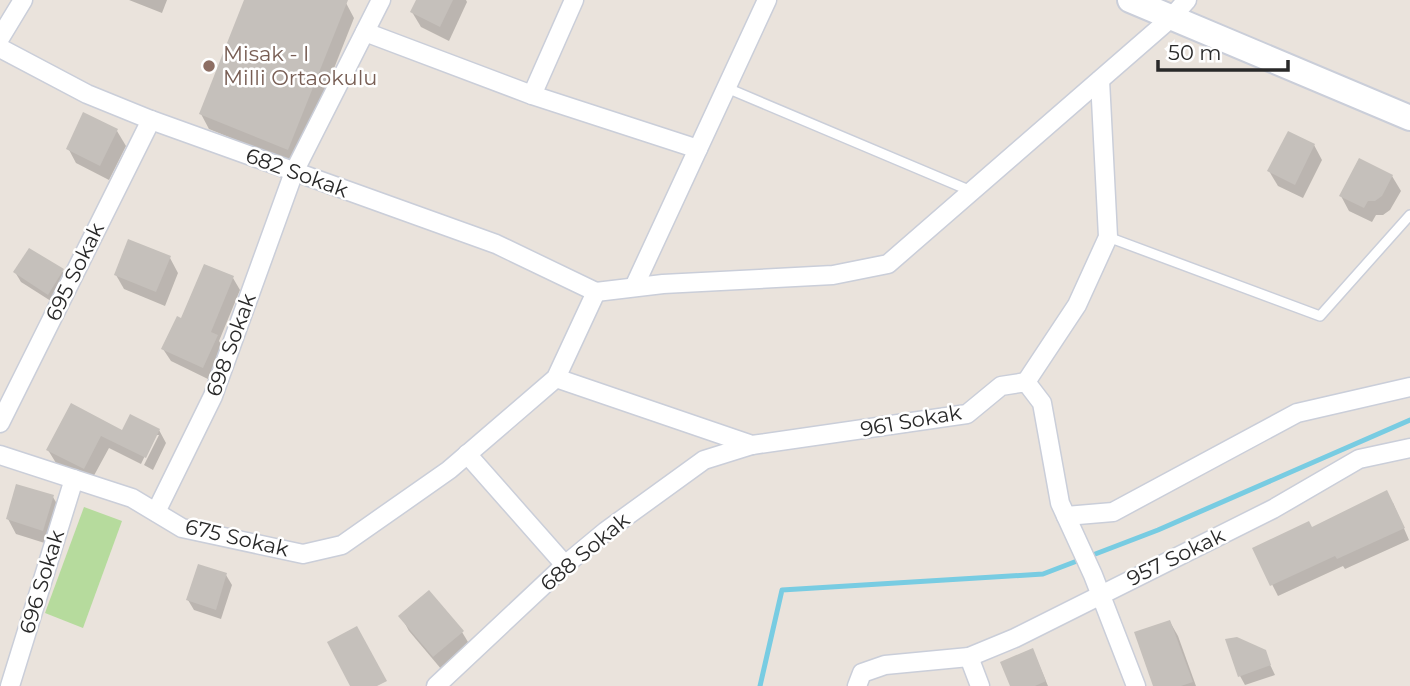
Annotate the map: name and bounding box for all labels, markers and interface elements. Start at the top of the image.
scale bar [1158,28,1288,72]
text: 50 m [1168,40,1222,65]
place label: Misak - I Milli Ortaokulu [223,41,377,90]
marker: Misak - I Milli Ortaokulu [201,58,217,74]
street label: 682 Sokak [243,142,352,203]
street label: 695 Sokak [40,218,109,325]
street label: 698 Sokak [200,289,261,400]
street label: 961 Sokak [858,399,964,442]
street label: 688 Sokak [535,507,635,596]
street label: 675 Sokak [183,513,292,562]
street label: 957 Sokak [1123,522,1229,591]
street label: 696 Sokak [14,526,69,637]

